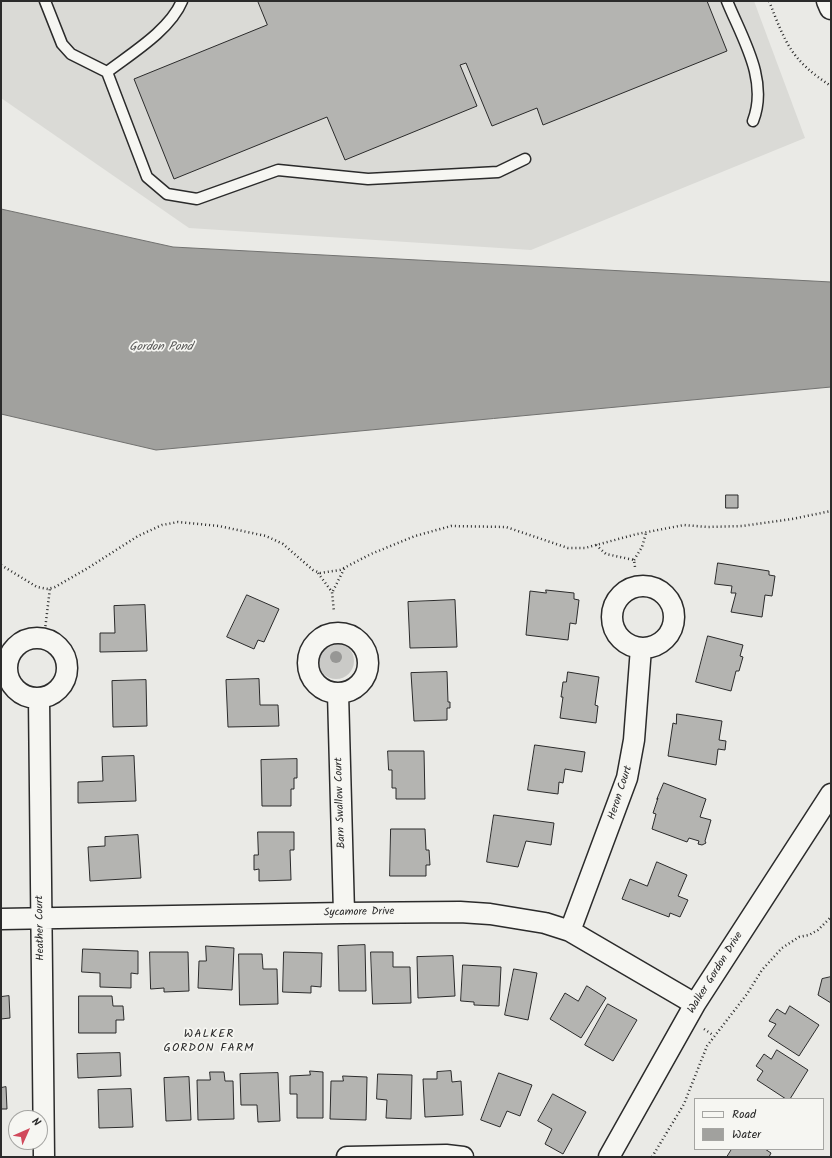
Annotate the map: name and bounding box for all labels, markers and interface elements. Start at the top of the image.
water label: Gordon Pond [129,341,193,355]
street label: Barn Swallow Court [333,757,349,849]
street label: Heron Court [606,764,636,822]
street label: Heather Court [34,895,48,961]
street label: Sycamore Drive [324,906,394,920]
street label: Walker Gordon Drive [686,930,746,1016]
district label: WALKER GORDON FARM [164,1028,254,1056]
legend [694,1098,824,1150]
text: Road [732,1105,756,1124]
north arrow [8,1110,48,1150]
text: N [27,1113,45,1131]
text: Water [732,1125,761,1144]

